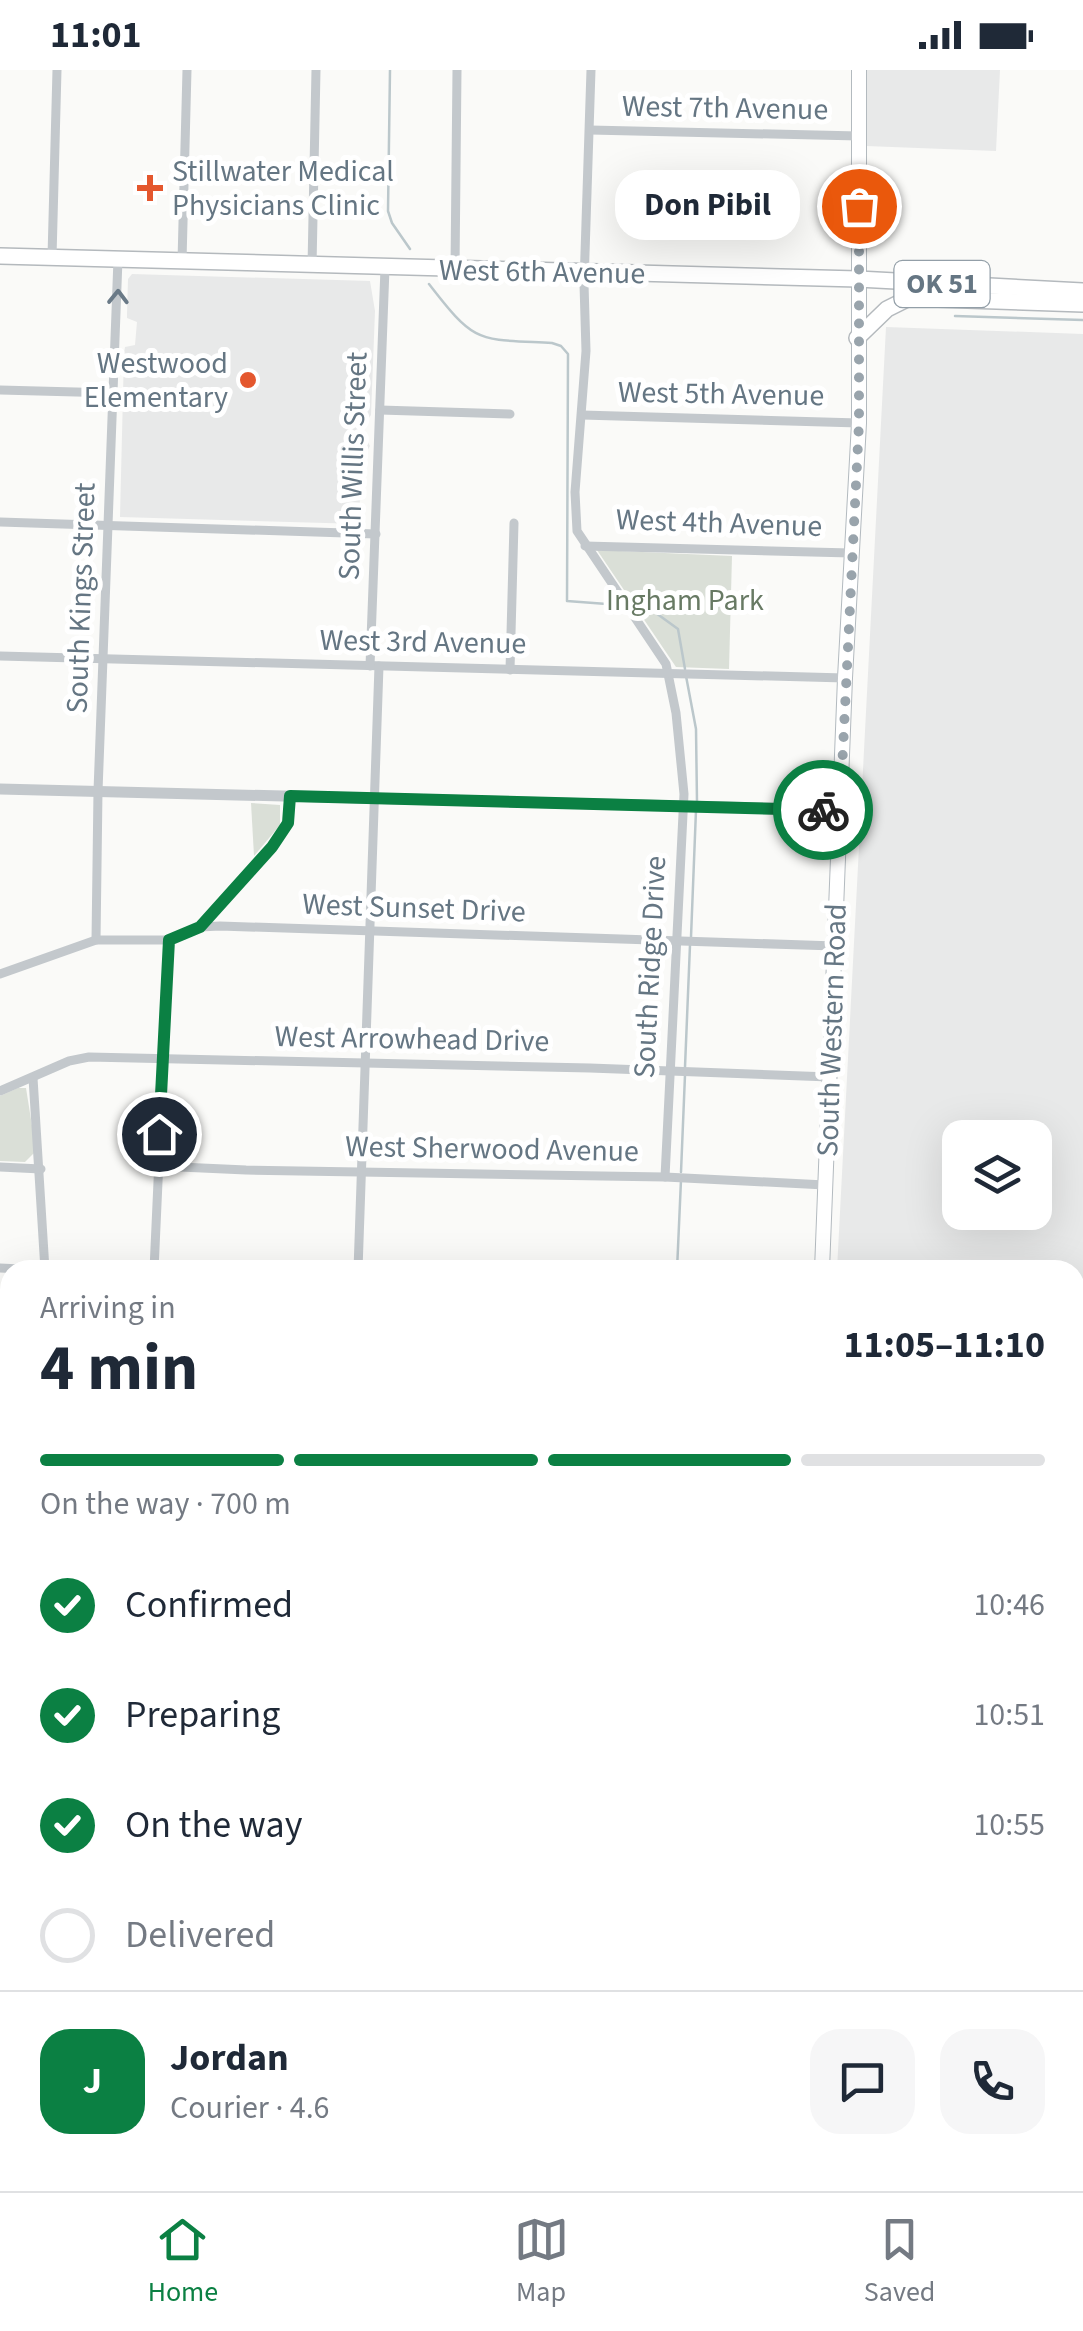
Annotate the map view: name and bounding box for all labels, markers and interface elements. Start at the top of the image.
text: 11:01 [50,8,142,62]
street label: West 7th Avenue [621,85,829,131]
place label: Stillwater Medical Physicians Clinic [172,150,394,227]
pin [817,164,902,249]
callout: Don Pibil [614,171,799,241]
marker: Stillwater Medical Physicians Clinic [137,175,163,201]
icon: bag [832,179,887,234]
text: Don Pibil [644,182,771,228]
street label: West 6th Avenue [438,249,646,295]
road number: OK 51 [894,261,990,307]
one-way arrow [107,289,128,305]
place label: Westwood Elementary [84,342,228,419]
street label: South Willis Street [328,351,378,581]
marker: Westwood Elementary [237,369,259,391]
street label: West 5th Avenue [617,371,825,417]
street label: South Kings Street [55,482,107,714]
street label: West 4th Avenue [615,498,823,548]
park label: Ingham Park [606,579,764,622]
street label: West 3rd Avenue [319,619,527,665]
courier [773,760,873,860]
icon: bike [796,783,851,838]
street label: South Ridge Drive [623,855,677,1079]
street label: West Sunset Drive [301,883,527,933]
street label: South Western Road [806,903,858,1157]
street label: West Arrowhead Drive [274,1015,550,1063]
pin [117,1092,202,1177]
icon: home [132,1107,187,1162]
map controls [942,1120,1052,1230]
button: layers [942,1120,1052,1230]
street label: West Sherwood Avenue [345,1125,639,1173]
text: Arriving in [40,1285,176,1331]
text: 11:05–11:10 [843,1318,1045,1372]
text: 4 min [40,1322,198,1415]
text: On the way · 700 m [40,1481,291,1527]
icon: check [40,1578,95,1633]
text: Confirmed [125,1578,293,1632]
text: 10:46 [973,1582,1045,1628]
icon: check [40,1688,95,1743]
text: Preparing [125,1688,280,1742]
text: 10:51 [973,1692,1045,1738]
icon: check [40,1798,95,1853]
text: On the way [125,1798,302,1852]
text: 10:55 [973,1802,1045,1848]
text: Delivered [125,1908,275,1962]
button: chat [810,2029,915,2134]
button: phone [940,2029,1045,2134]
text: Jordan [170,2031,289,2085]
text: J [83,2054,102,2108]
text: Courier · 4.6 [170,2085,330,2131]
tab: Home [148,2212,218,2312]
tab: Map [514,2212,569,2312]
tab: Saved [864,2212,935,2312]

